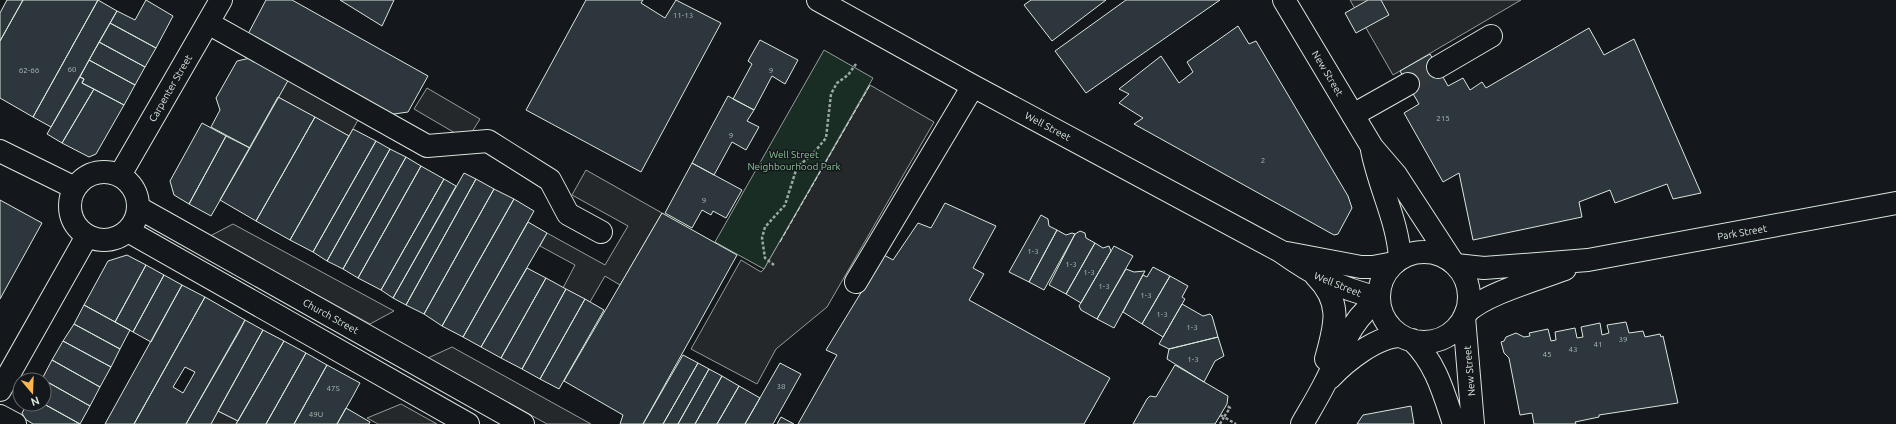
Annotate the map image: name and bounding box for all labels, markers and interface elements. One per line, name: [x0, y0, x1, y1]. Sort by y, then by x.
house number: 11-13: [673, 11, 693, 20]
street label: New Street: [1310, 49, 1345, 98]
street label: Carpenter Street: [147, 53, 194, 124]
house number: 60: [67, 65, 77, 74]
house number: 62-66: [19, 66, 40, 75]
house number: 9: [769, 66, 773, 75]
street label: Well Street: [1023, 110, 1073, 143]
house number: 215: [1436, 114, 1450, 123]
house number: 9: [729, 131, 733, 140]
park label: Well Street Neighbourhood Park: [747, 149, 841, 172]
house number: 2: [1261, 156, 1265, 165]
house number: 9: [702, 196, 706, 205]
street label: Park Street: [1716, 223, 1768, 242]
house number: 1-3: [1027, 247, 1039, 256]
house number: 1-3: [1065, 260, 1077, 269]
house number: 1-3: [1083, 268, 1095, 277]
street label: Well Street: [1313, 270, 1363, 299]
house number: 1-3: [1098, 282, 1110, 291]
house number: 1-3: [1140, 291, 1152, 300]
street label: Church Street: [301, 297, 361, 336]
house number: 1-3: [1156, 310, 1168, 319]
house number: 1-3: [1186, 323, 1198, 332]
house number: 39: [1618, 335, 1628, 344]
house number: 41: [1593, 340, 1603, 349]
street label: New Street: [1462, 345, 1477, 397]
house number: 43: [1568, 345, 1578, 354]
house number: 45: [1542, 350, 1552, 359]
house number: 1-3: [1187, 355, 1199, 364]
north arrow: [12, 372, 52, 412]
house number: 38: [776, 382, 786, 391]
house number: 47S: [326, 384, 340, 393]
text: N: [29, 394, 41, 408]
house number: 49U: [309, 410, 323, 419]

